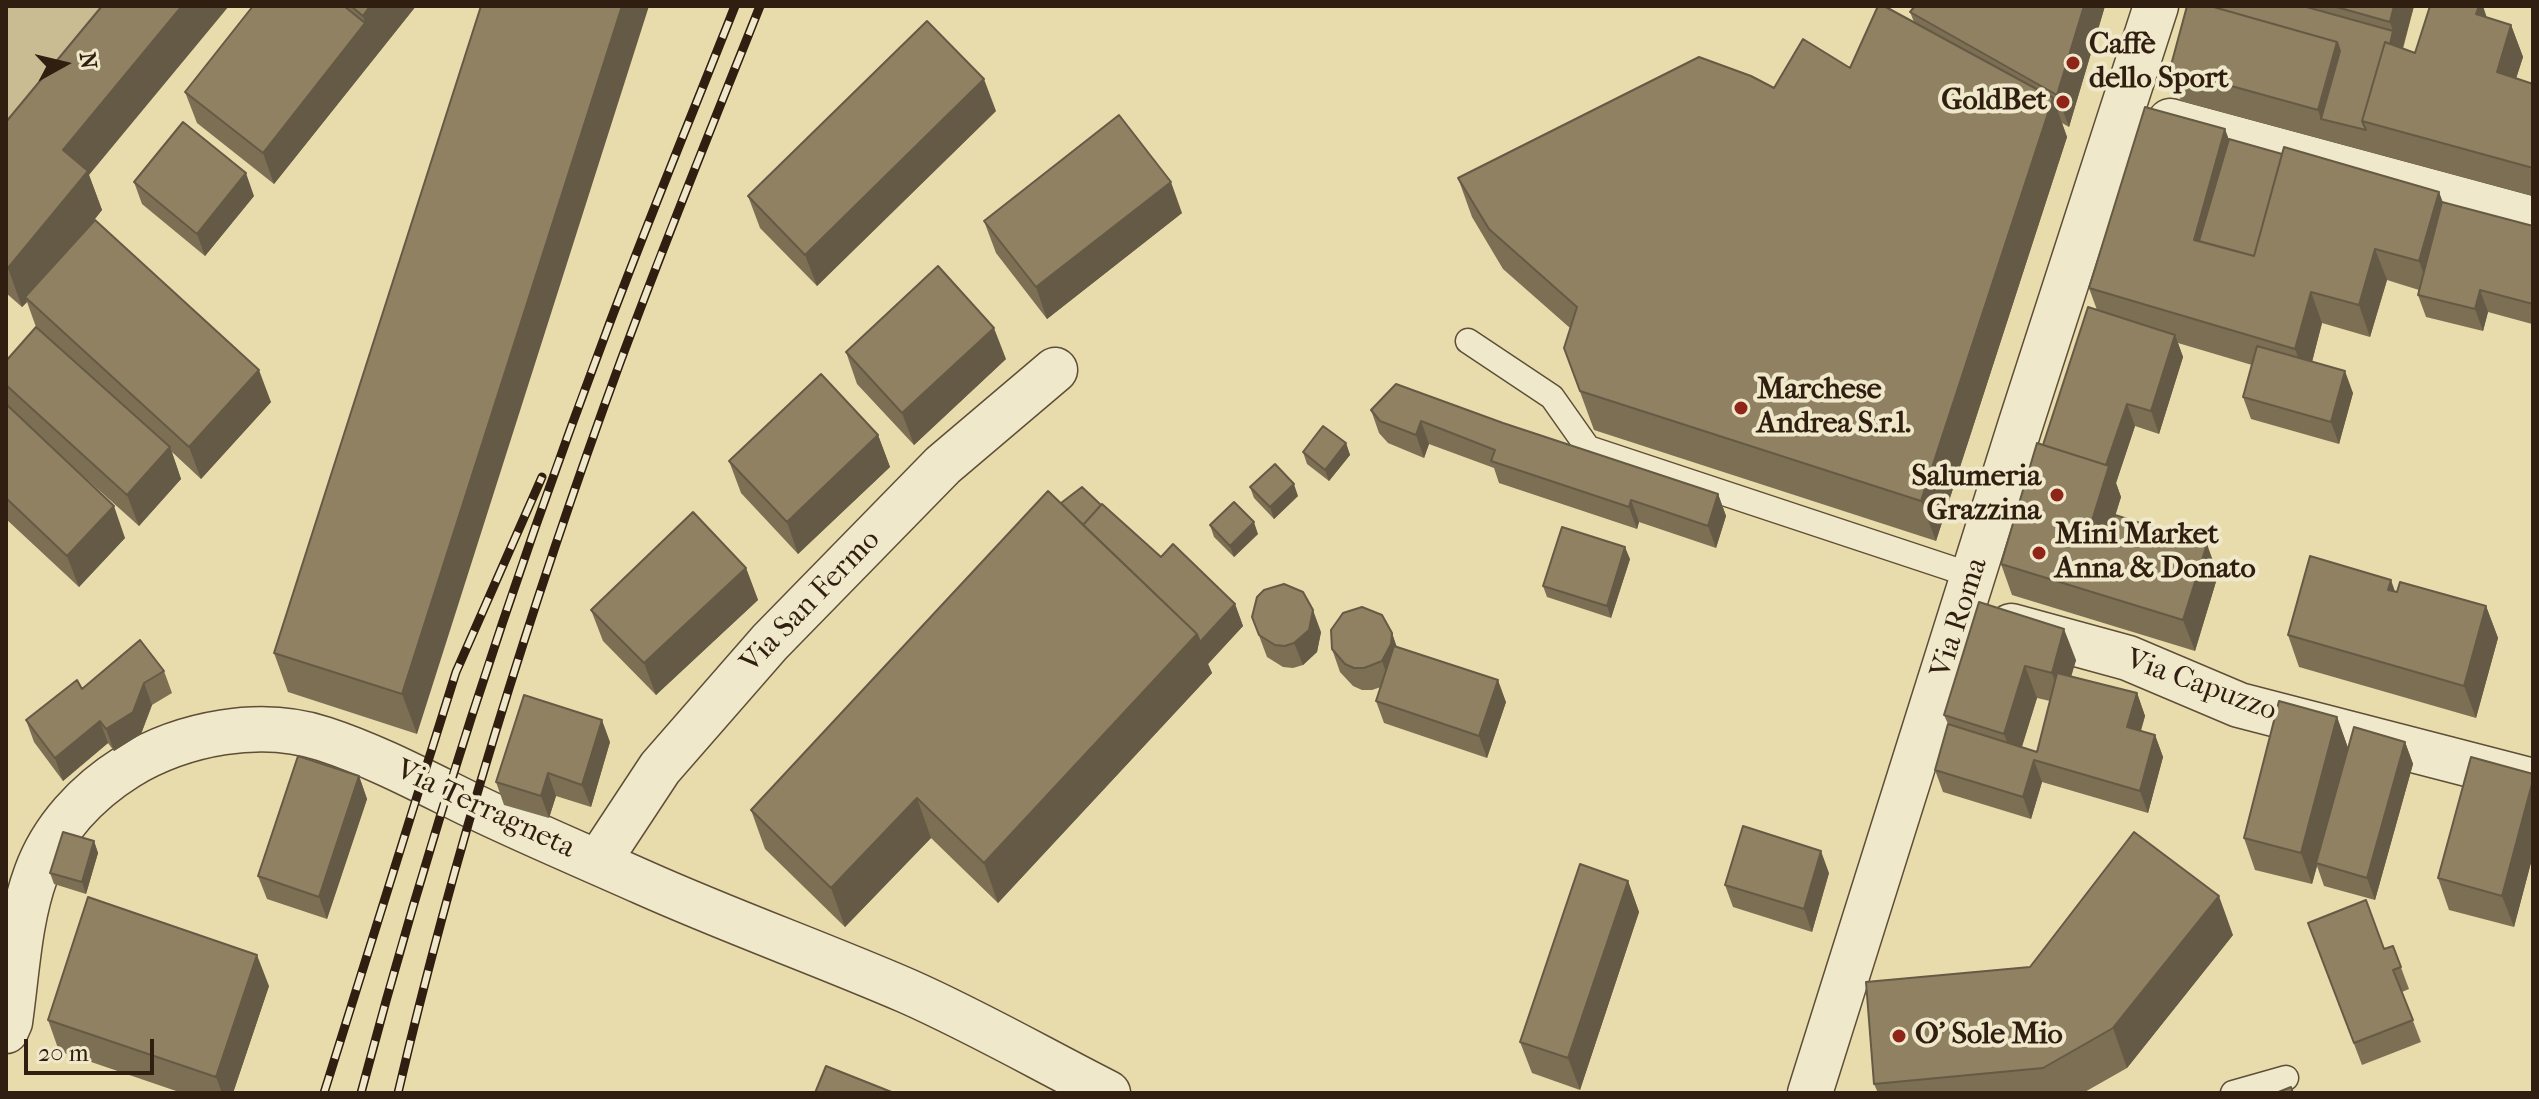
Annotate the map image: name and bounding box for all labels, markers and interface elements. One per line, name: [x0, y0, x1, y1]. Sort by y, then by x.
north arrow: [24, 24, 104, 104]
place label: Caffè dello Sport: [2089, 28, 2228, 98]
text: N: [74, 51, 102, 71]
marker: Caffè dello Sport: [2064, 54, 2082, 72]
place label: GoldBet: [1941, 84, 2047, 120]
marker: GoldBet: [2054, 93, 2072, 111]
place label: Marchese Andrea S.r.l.: [1757, 373, 1911, 444]
marker: Marchese Andrea S.r.l.: [1732, 399, 1750, 417]
place label: Salumeria Grazzina: [1911, 460, 2041, 530]
marker: Salumeria Grazzina: [2048, 486, 2066, 504]
place label: Mini Market Anna & Donato: [2055, 518, 2256, 588]
street label: Via San Fermo: [734, 523, 888, 681]
marker: Mini Market Anna & Donato: [2030, 544, 2048, 562]
street label: Via Roma: [1924, 554, 1996, 682]
street label: Via Capuzzo: [2121, 642, 2281, 730]
street label: Via Terragneta: [390, 753, 580, 867]
place label: O' Sole Mio: [1915, 1018, 2063, 1054]
scale bar: [28, 1023, 158, 1073]
marker: O' Sole Mio: [1890, 1027, 1908, 1045]
text: 20 m: [38, 1039, 89, 1067]

